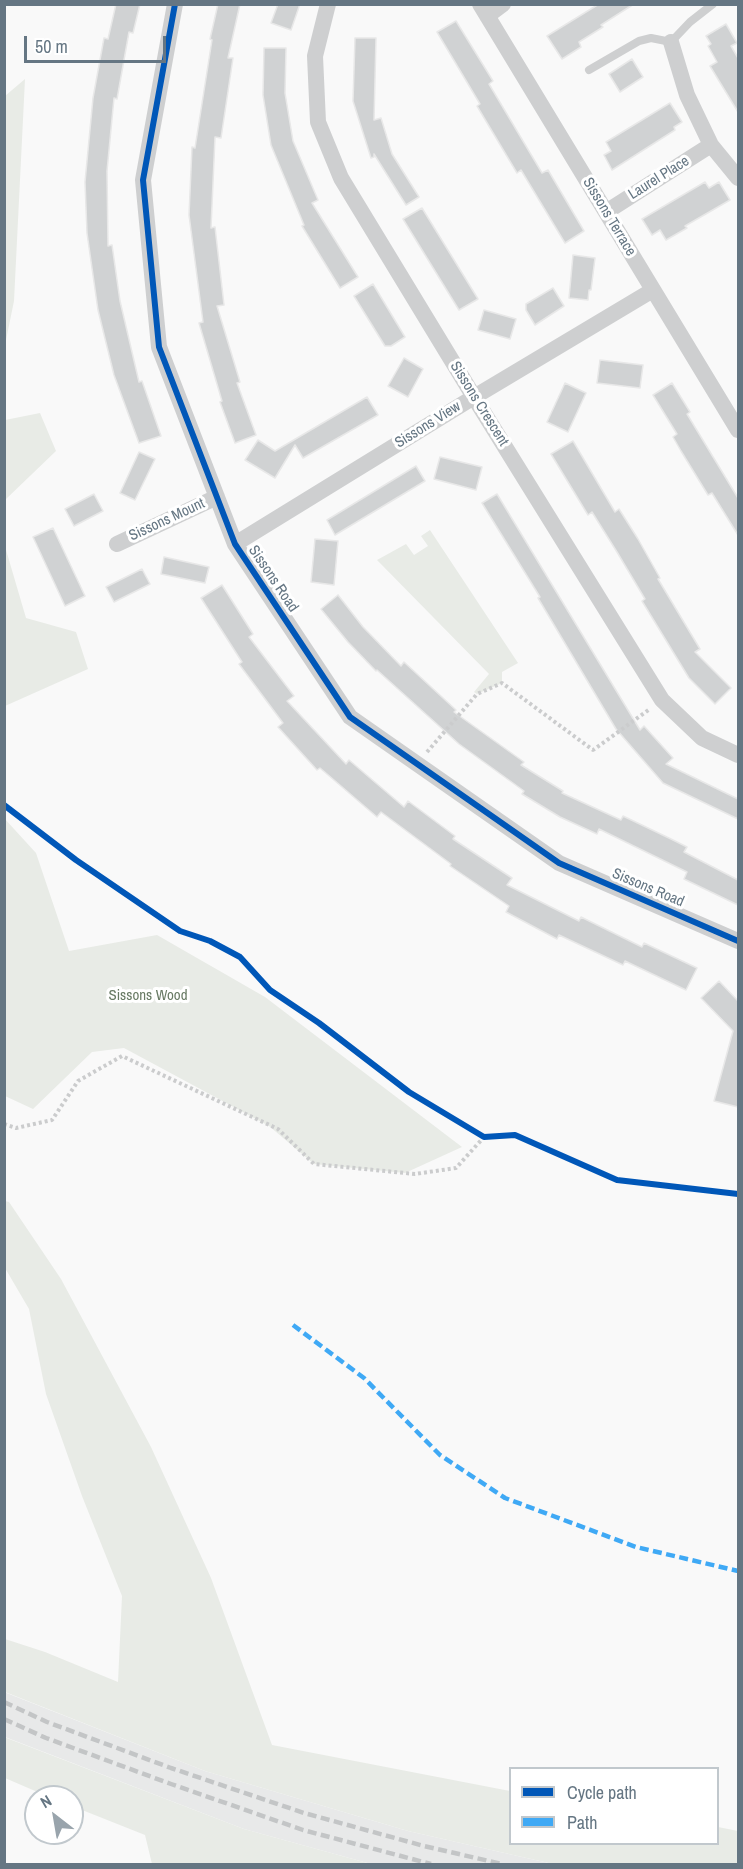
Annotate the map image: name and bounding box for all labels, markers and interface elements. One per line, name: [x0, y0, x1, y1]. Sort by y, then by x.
scale bar: [27, 24, 170, 62]
text: 50 m: [35, 34, 68, 59]
street label: Laurel Place: [625, 152, 693, 204]
street label: Sissons Terrace: [579, 175, 639, 259]
street label: Sissons Crescent: [446, 358, 512, 450]
street label: Sissons View: [392, 398, 464, 452]
street label: Sissons Mount: [126, 495, 208, 545]
street label: Sissons Road: [244, 542, 302, 616]
street label: Sissons Road: [609, 865, 687, 911]
park label: Sissons Wood: [108, 987, 188, 1005]
legend: [509, 1767, 719, 1845]
text: Cycle path: [567, 1780, 637, 1805]
north arrow: [24, 1785, 84, 1845]
text: N: [36, 1789, 55, 1813]
text: Path: [567, 1810, 597, 1835]

